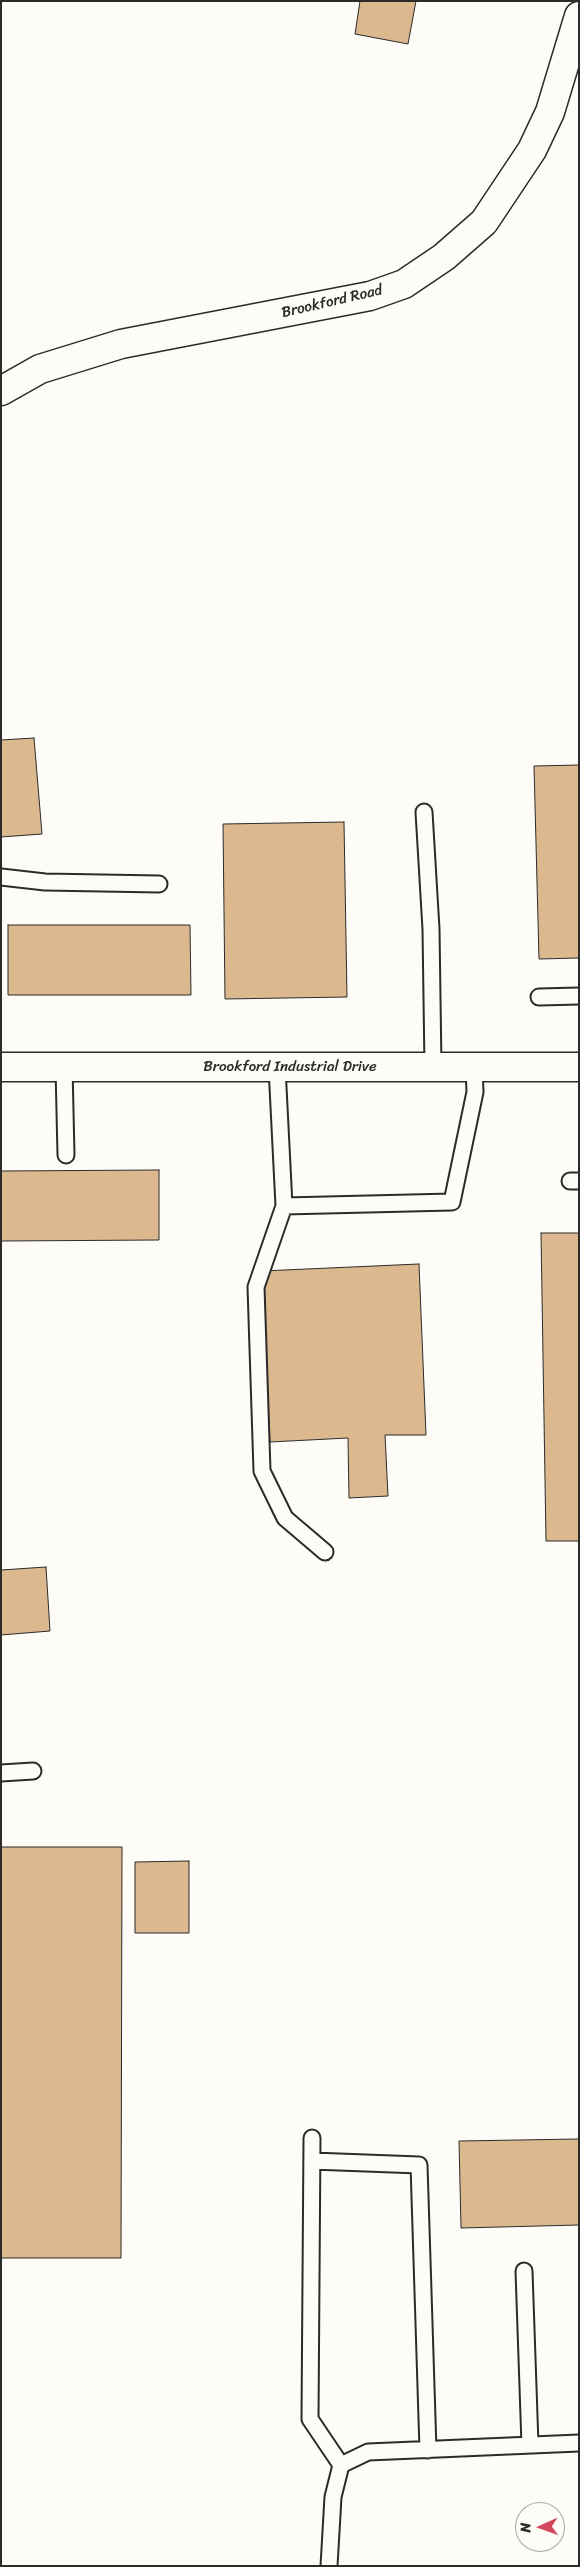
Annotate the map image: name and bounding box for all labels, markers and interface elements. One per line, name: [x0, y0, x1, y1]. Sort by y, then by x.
street label: Brookford Road: [280, 282, 384, 322]
street label: Brookford Industrial Drive: [203, 1058, 377, 1076]
north arrow: [515, 2502, 565, 2552]
text: N: [513, 2522, 538, 2533]

